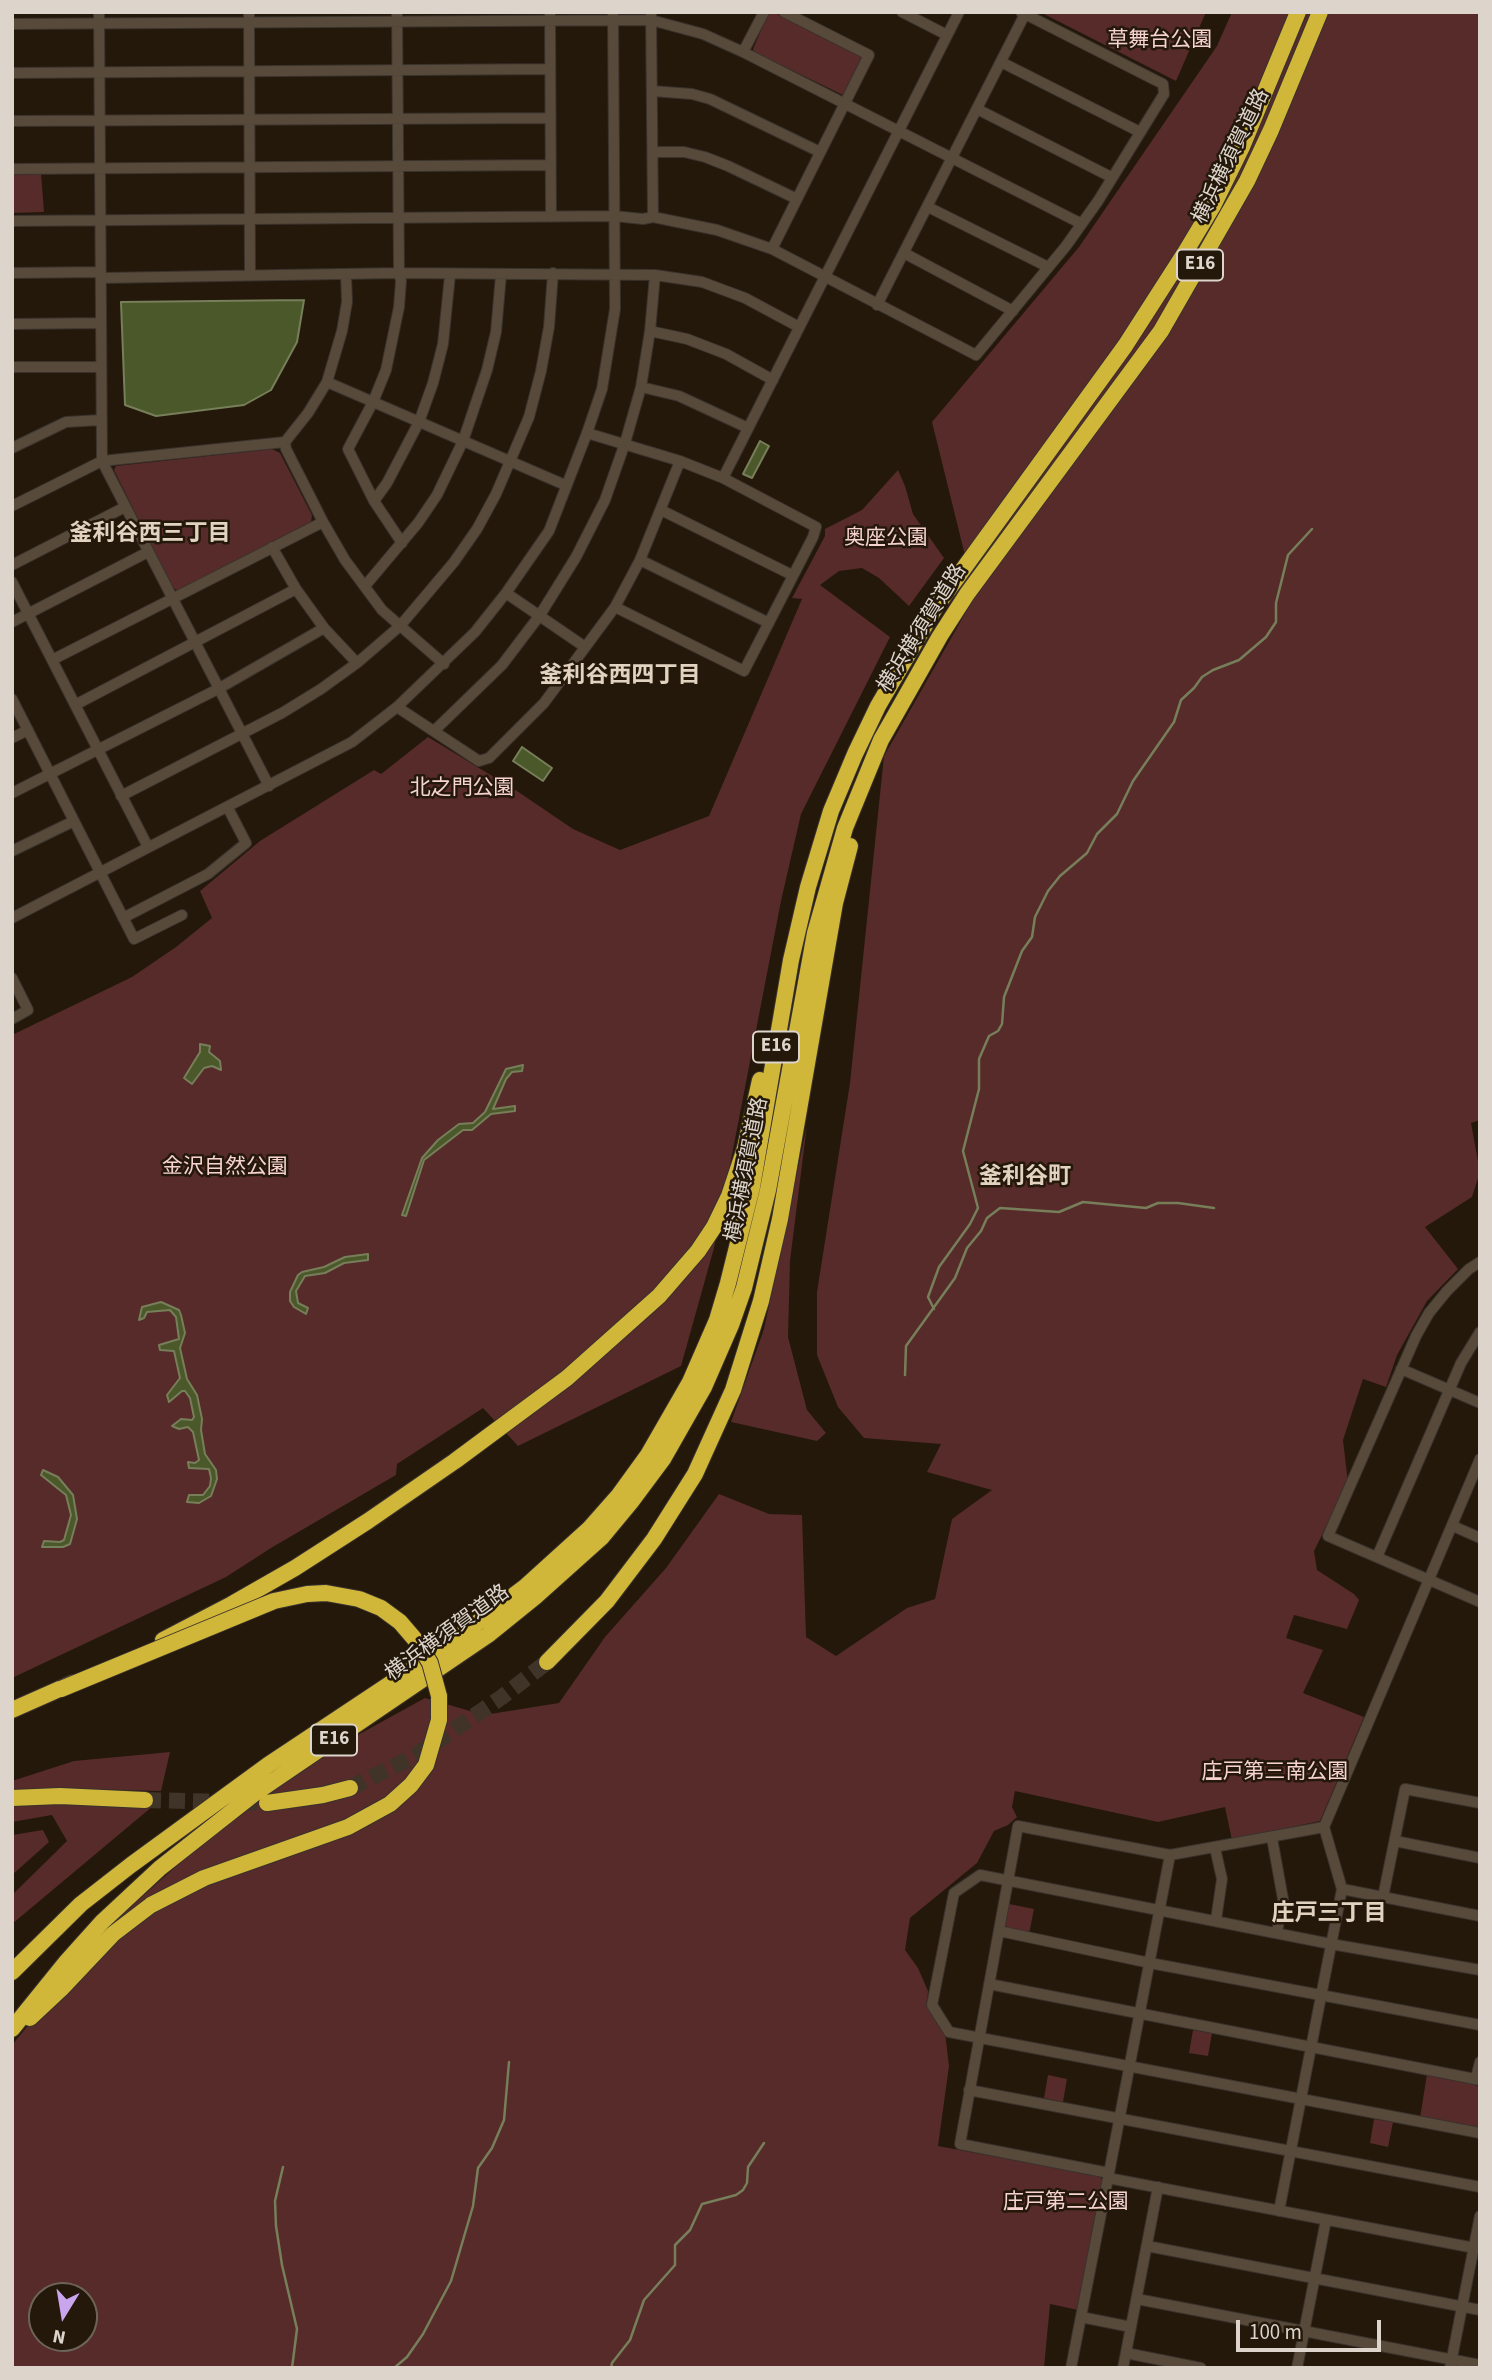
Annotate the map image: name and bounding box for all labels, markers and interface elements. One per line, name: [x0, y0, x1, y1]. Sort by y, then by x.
park label: 草舞台公園: [1108, 28, 1212, 54]
street label: 横浜横須賀道路: [1188, 85, 1276, 229]
road number: E16: [1177, 249, 1223, 280]
district label: 釜利谷西三丁目: [70, 521, 230, 549]
park label: 奥座公園: [844, 526, 928, 552]
street label: 横浜横須賀道路: [873, 560, 973, 698]
district label: 釜利谷西四丁目: [540, 663, 700, 691]
park label: 北之門公園: [410, 776, 514, 802]
road number: E16: [753, 1032, 799, 1063]
street label: 横浜横須賀道路: [722, 1095, 774, 1245]
park label: 金沢自然公園: [162, 1155, 288, 1181]
district label: 釜利谷町: [979, 1164, 1071, 1192]
street label: 横浜横須賀道路: [381, 1581, 515, 1687]
road number: E16: [311, 1724, 357, 1756]
park label: 庄戸第三南公園: [1202, 1760, 1348, 1786]
district label: 庄戸三丁目: [1272, 1901, 1386, 1929]
park label: 庄戸第二公園: [1003, 2190, 1129, 2216]
north arrow: [28, 2282, 98, 2352]
scale bar: [1240, 2306, 1385, 2350]
text: 100 m: [1249, 2317, 1302, 2347]
text: N: [51, 2322, 68, 2351]

